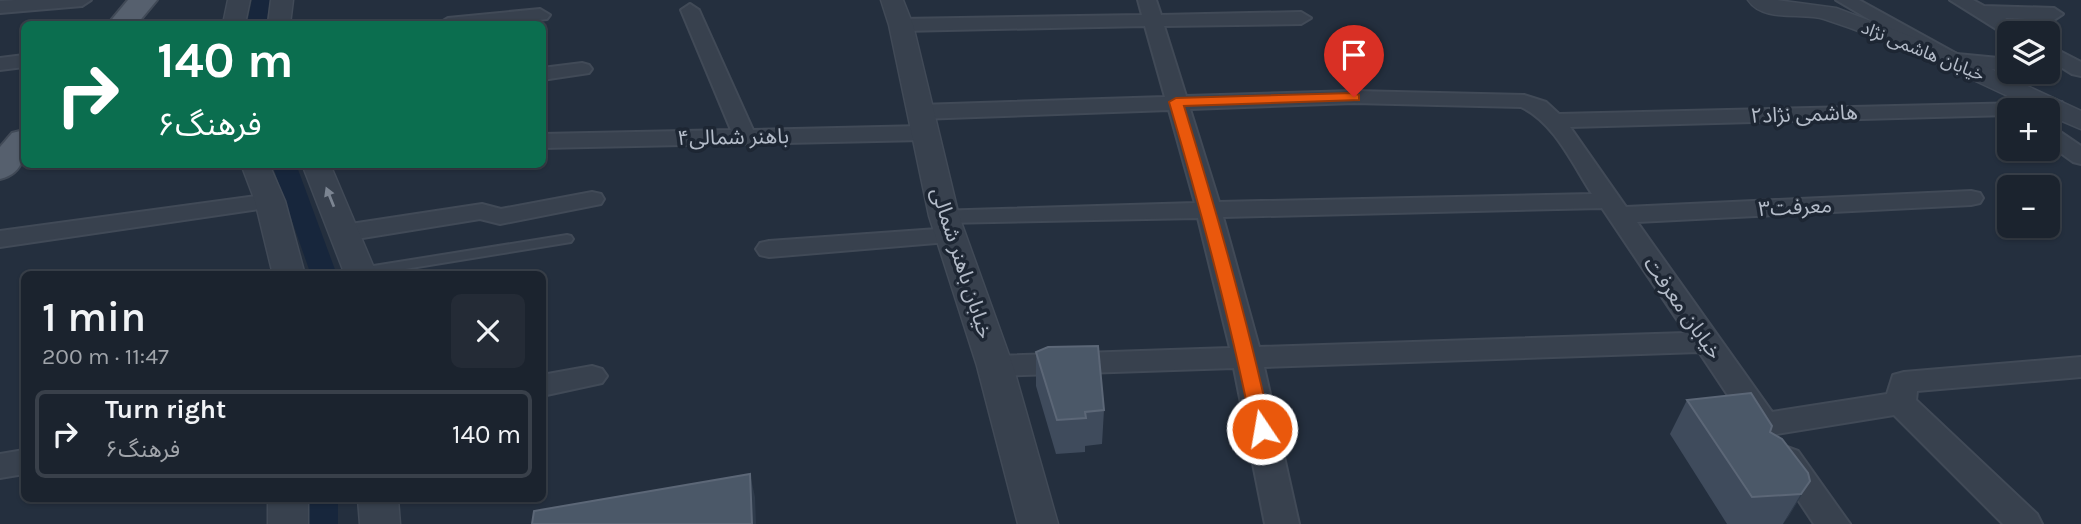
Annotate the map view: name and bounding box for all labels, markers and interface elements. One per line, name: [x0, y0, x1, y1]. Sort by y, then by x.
street label: خیابان هاشمی نژاد: [1858, 16, 1988, 86]
map controls: [1997, 21, 2060, 238]
button: layers: [1997, 21, 2060, 84]
pin: [1324, 25, 1384, 97]
text: 140 m: [157, 32, 294, 89]
icon: arrive: [1335, 36, 1373, 74]
icon: right: [42, 49, 133, 140]
button: +: [1997, 98, 2060, 161]
street label: هاشمی نژاد۲: [1750, 100, 1858, 128]
text: فرهنگ۶: [157, 106, 262, 143]
street label: باهنر شمالی۴: [677, 124, 789, 150]
button: −: [1997, 175, 2060, 238]
street label: خیابان باهنر شمالی: [926, 184, 998, 342]
one-way arrow: [324, 186, 335, 207]
street label: معرفت۳: [1757, 193, 1833, 221]
street label: خیابان معرفت: [1639, 252, 1727, 364]
text: 1 min: [42, 292, 146, 342]
button: close: [451, 294, 525, 368]
text: 200 m · 11:47: [42, 343, 169, 370]
position arrow: [1225, 392, 1299, 466]
text: Turn right: [105, 394, 226, 425]
icon: right: [46, 415, 84, 453]
text: 140 m: [452, 419, 521, 450]
text: فرهنگ۶: [105, 436, 180, 463]

